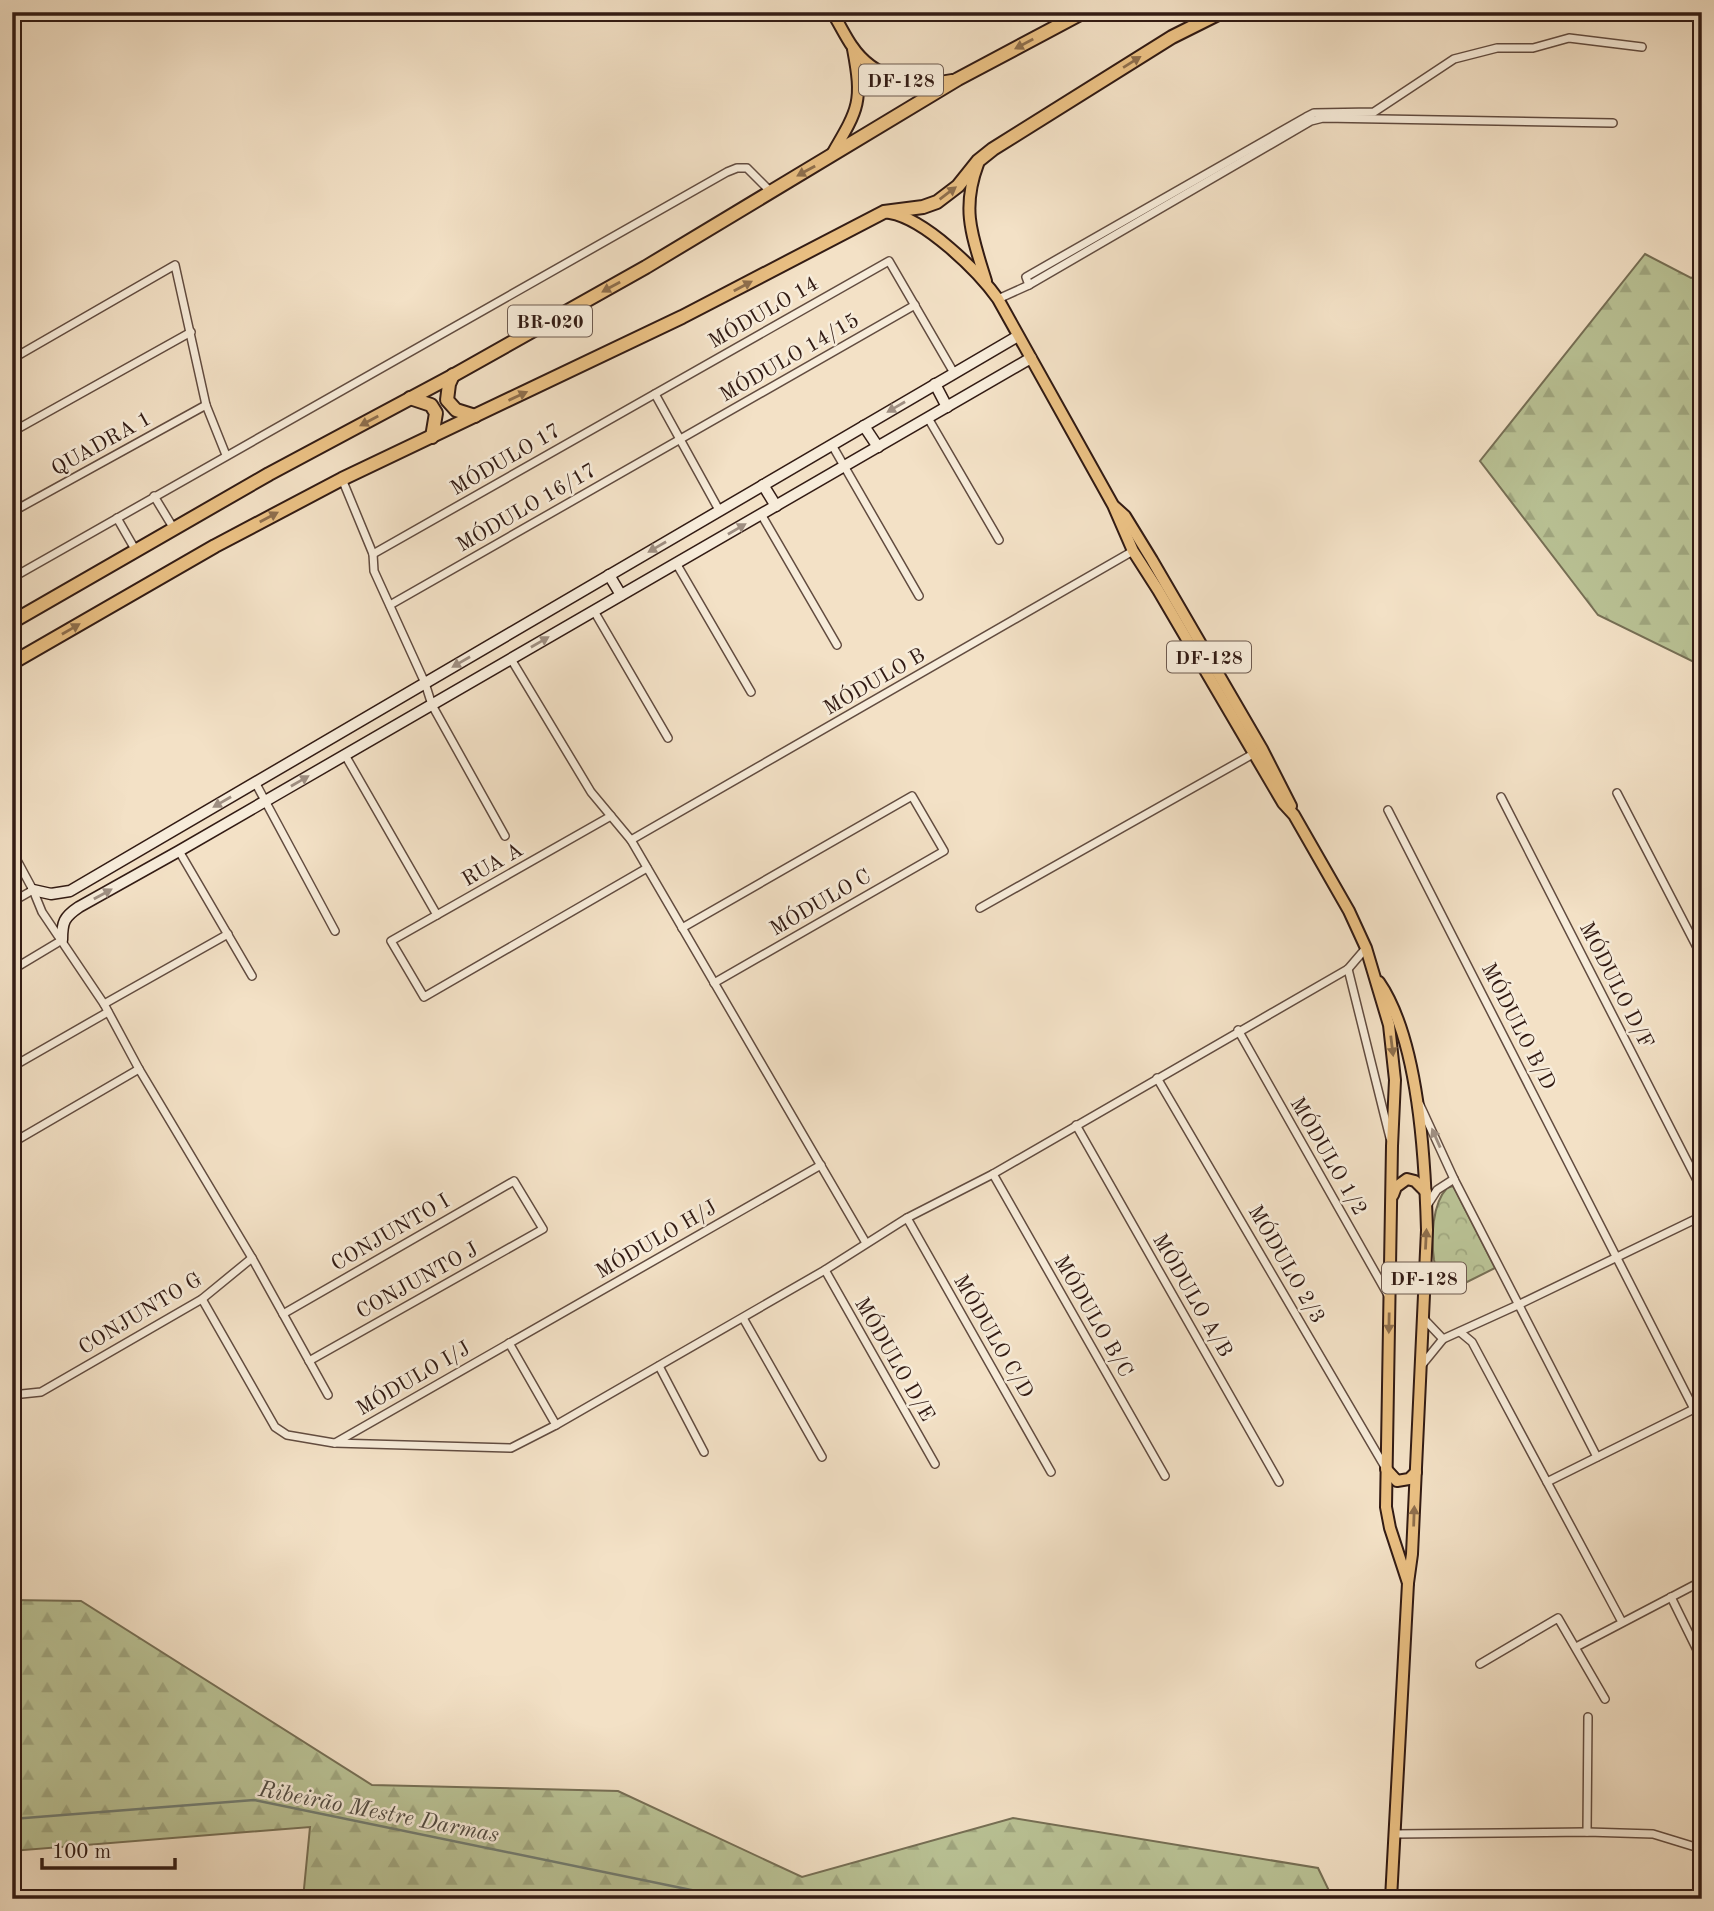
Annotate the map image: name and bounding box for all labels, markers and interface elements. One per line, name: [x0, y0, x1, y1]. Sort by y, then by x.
one-way arrow: [1014, 38, 1034, 50]
one-way arrow: [1122, 55, 1142, 68]
road number: DF-128: [859, 64, 943, 96]
one-way arrow: [796, 165, 816, 177]
one-way arrow: [939, 187, 957, 201]
street label: MÓDULO 14: [703, 269, 822, 353]
one-way arrow: [733, 280, 753, 291]
one-way arrow: [601, 281, 620, 293]
road number: BR-020: [508, 306, 592, 336]
street label: MÓDULO 14/15: [714, 306, 863, 407]
one-way arrow: [508, 390, 528, 401]
one-way arrow: [886, 401, 905, 413]
street label: QUADRA 1: [48, 408, 155, 480]
one-way arrow: [358, 414, 378, 426]
street label: MÓDULO 17: [445, 416, 564, 500]
street label: MÓDULO 16/17: [451, 456, 600, 557]
one-way arrow: [260, 511, 279, 523]
one-way arrow: [727, 522, 746, 535]
one-way arrow: [647, 540, 667, 552]
one-way arrow: [62, 623, 81, 635]
one-way arrow: [530, 636, 549, 648]
street label: MÓDULO B: [818, 641, 929, 720]
road number: DF-128: [1167, 642, 1251, 672]
one-way arrow: [451, 656, 470, 668]
one-way arrow: [291, 775, 310, 787]
one-way arrow: [213, 795, 232, 808]
street label: RUA A: [459, 840, 527, 891]
street label: MÓDULO C: [764, 862, 875, 941]
one-way arrow: [93, 888, 113, 900]
street label: MÓDULO D/F: [1575, 917, 1661, 1052]
street label: MÓDULO B/D: [1477, 958, 1563, 1093]
one-way arrow: [1387, 1036, 1398, 1058]
street label: MÓDULO 1/2: [1285, 1092, 1374, 1219]
one-way arrow: [1430, 1128, 1442, 1148]
street label: CONJUNTO I: [328, 1191, 453, 1276]
street label: MÓDULO H/J: [590, 1193, 721, 1283]
street label: MÓDULO 2/3: [1243, 1200, 1332, 1327]
street label: MÓDULO A/B: [1148, 1228, 1240, 1361]
one-way arrow: [1421, 1228, 1432, 1250]
street label: CONJUNTO J: [353, 1239, 482, 1323]
street label: MÓDULO B/C: [1049, 1250, 1140, 1381]
road number: DF-128: [1382, 1262, 1466, 1294]
street label: CONJUNTO G: [76, 1269, 206, 1359]
street label: MÓDULO C/D: [949, 1269, 1041, 1402]
street label: MÓDULO D/E: [850, 1292, 942, 1425]
one-way arrow: [1383, 1312, 1395, 1334]
street label: MÓDULO I/J: [351, 1334, 474, 1420]
one-way arrow: [1408, 1504, 1419, 1526]
water label: Ribeirão Mestre Darmas: [256, 1778, 501, 1847]
scale bar: [42, 1827, 175, 1871]
text: 100 m: [52, 1842, 111, 1863]

